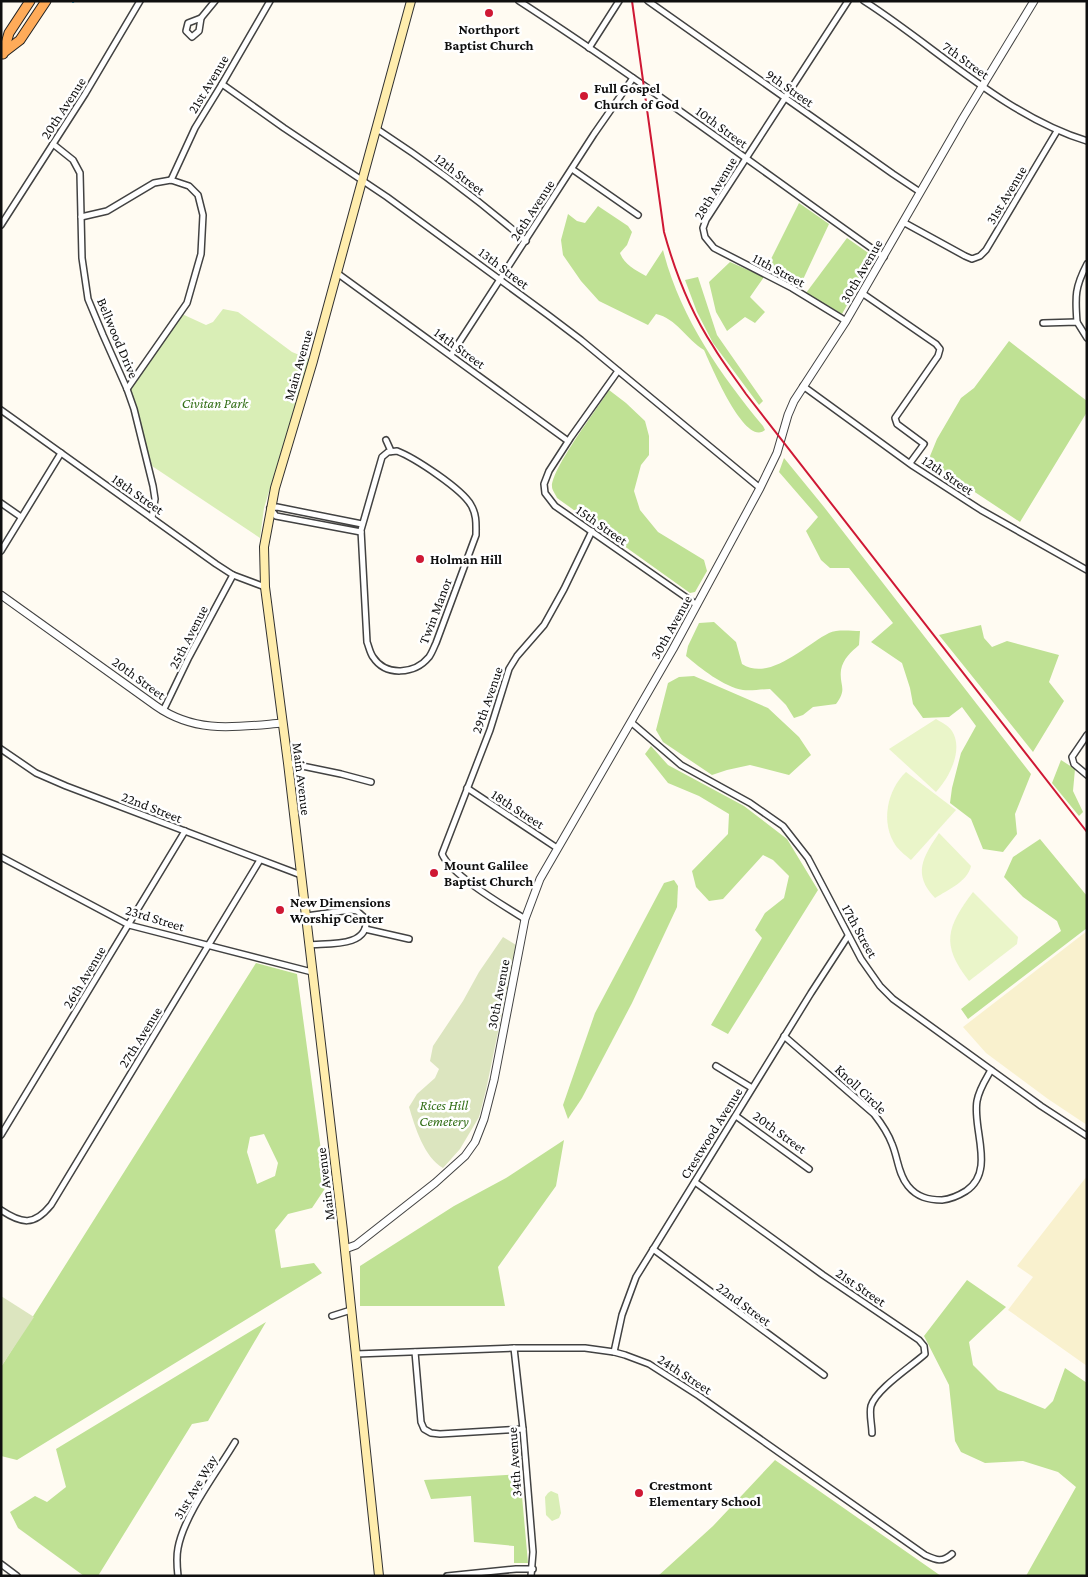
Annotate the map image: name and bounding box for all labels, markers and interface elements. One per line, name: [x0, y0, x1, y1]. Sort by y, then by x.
marker: Northport Baptist Church: [483, 7, 495, 19]
place label: Northport Baptist Church: [444, 21, 534, 53]
street label: 7th Street: [939, 38, 993, 83]
street label: 21st Avenue: [184, 52, 232, 116]
street label: 9th Street: [763, 66, 817, 110]
street label: 20th Avenue: [37, 74, 89, 142]
place label: Full Gospel Church of God: [594, 80, 679, 112]
marker: Full Gospel Church of God: [578, 90, 590, 102]
street label: 10th Street: [693, 103, 751, 151]
street label: 12th Street: [432, 150, 489, 198]
street label: 28th Avenue: [690, 154, 740, 222]
street label: 31st Avenue: [982, 163, 1030, 227]
street label: 26th Avenue: [506, 176, 558, 244]
street label: 30th Avenue: [836, 236, 886, 306]
street label: 13th Street: [476, 244, 533, 292]
street label: 11th Street: [750, 250, 808, 291]
street label: Bellwood Drive: [94, 295, 142, 381]
street label: 14th Street: [431, 324, 489, 372]
street label: Main Avenue: [280, 328, 316, 402]
park label: Civitan Park: [182, 395, 249, 411]
street label: 12th Street: [919, 452, 977, 498]
street label: 18th Street: [109, 470, 167, 518]
street label: 15th Street: [573, 502, 631, 549]
place label: Holman Hill: [430, 551, 502, 567]
marker: Holman Hill: [414, 553, 426, 565]
street label: Twin Manor: [415, 576, 455, 646]
street label: 30th Avenue: [647, 592, 695, 662]
street label: 25th Avenue: [165, 603, 211, 671]
street label: 20th Street: [109, 653, 169, 703]
street label: 29th Avenue: [468, 664, 506, 736]
street label: Main Avenue: [290, 742, 314, 816]
street label: 18th Street: [489, 786, 548, 832]
street label: 22nd Street: [119, 788, 185, 826]
place label: Mount Galilee Baptist Church: [444, 857, 533, 889]
marker: Mount Galilee Baptist Church: [428, 867, 440, 879]
place label: New Dimensions Worship Center: [289, 894, 391, 926]
street label: 23rd Street: [124, 901, 187, 935]
street label: 17th Street: [839, 901, 881, 961]
marker: New Dimensions Worship Center: [274, 904, 286, 916]
street label: 26th Avenue: [59, 943, 109, 1011]
street label: 30th Avenue: [483, 958, 513, 1030]
street label: 27th Avenue: [115, 1004, 165, 1070]
street label: Knoll Circle: [832, 1061, 890, 1117]
street label: Crestwood Avenue: [677, 1084, 745, 1182]
park label: Rices Hill Cemetery: [419, 1097, 469, 1129]
street label: 20th Street: [750, 1107, 810, 1157]
street label: Main Avenue: [313, 1147, 337, 1221]
street label: 21st Street: [833, 1264, 889, 1310]
street label: 22nd Street: [714, 1279, 775, 1329]
street label: 24th Street: [655, 1351, 715, 1398]
street label: 34th Avenue: [504, 1427, 524, 1497]
street label: 31st Ave Way: [170, 1452, 221, 1522]
place label: Crestmont Elementary School: [649, 1477, 761, 1509]
marker: Crestmont Elementary School: [633, 1487, 645, 1499]

